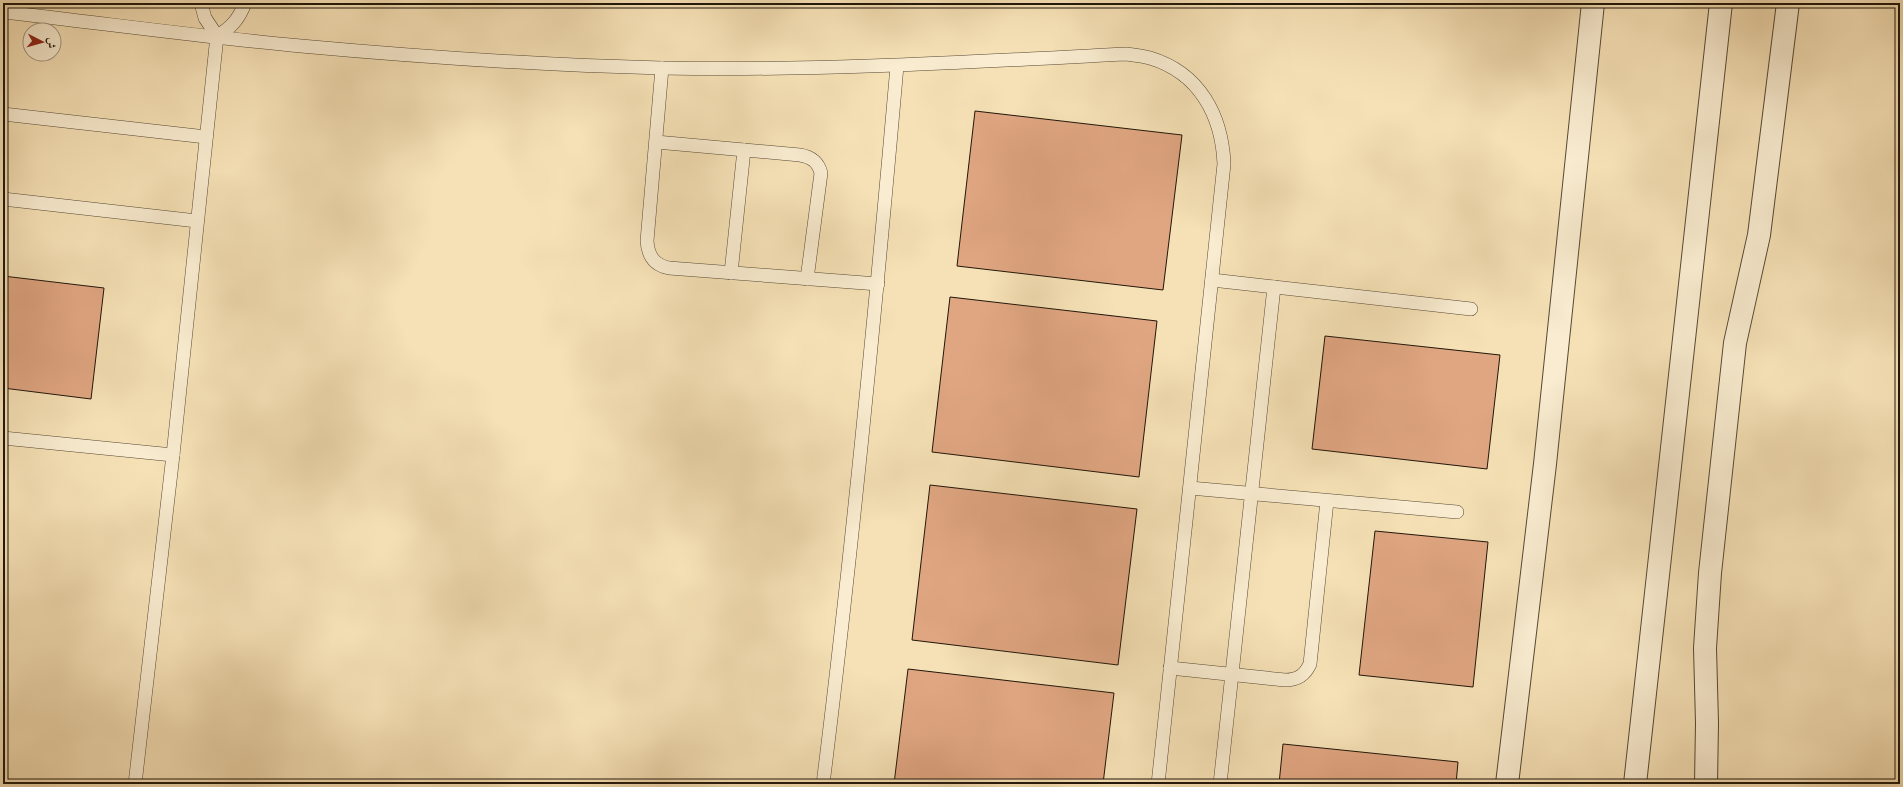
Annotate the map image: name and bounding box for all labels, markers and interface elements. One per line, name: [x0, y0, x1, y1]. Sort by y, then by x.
north arrow: [22, 22, 62, 62]
text: ش: [43, 37, 59, 49]

